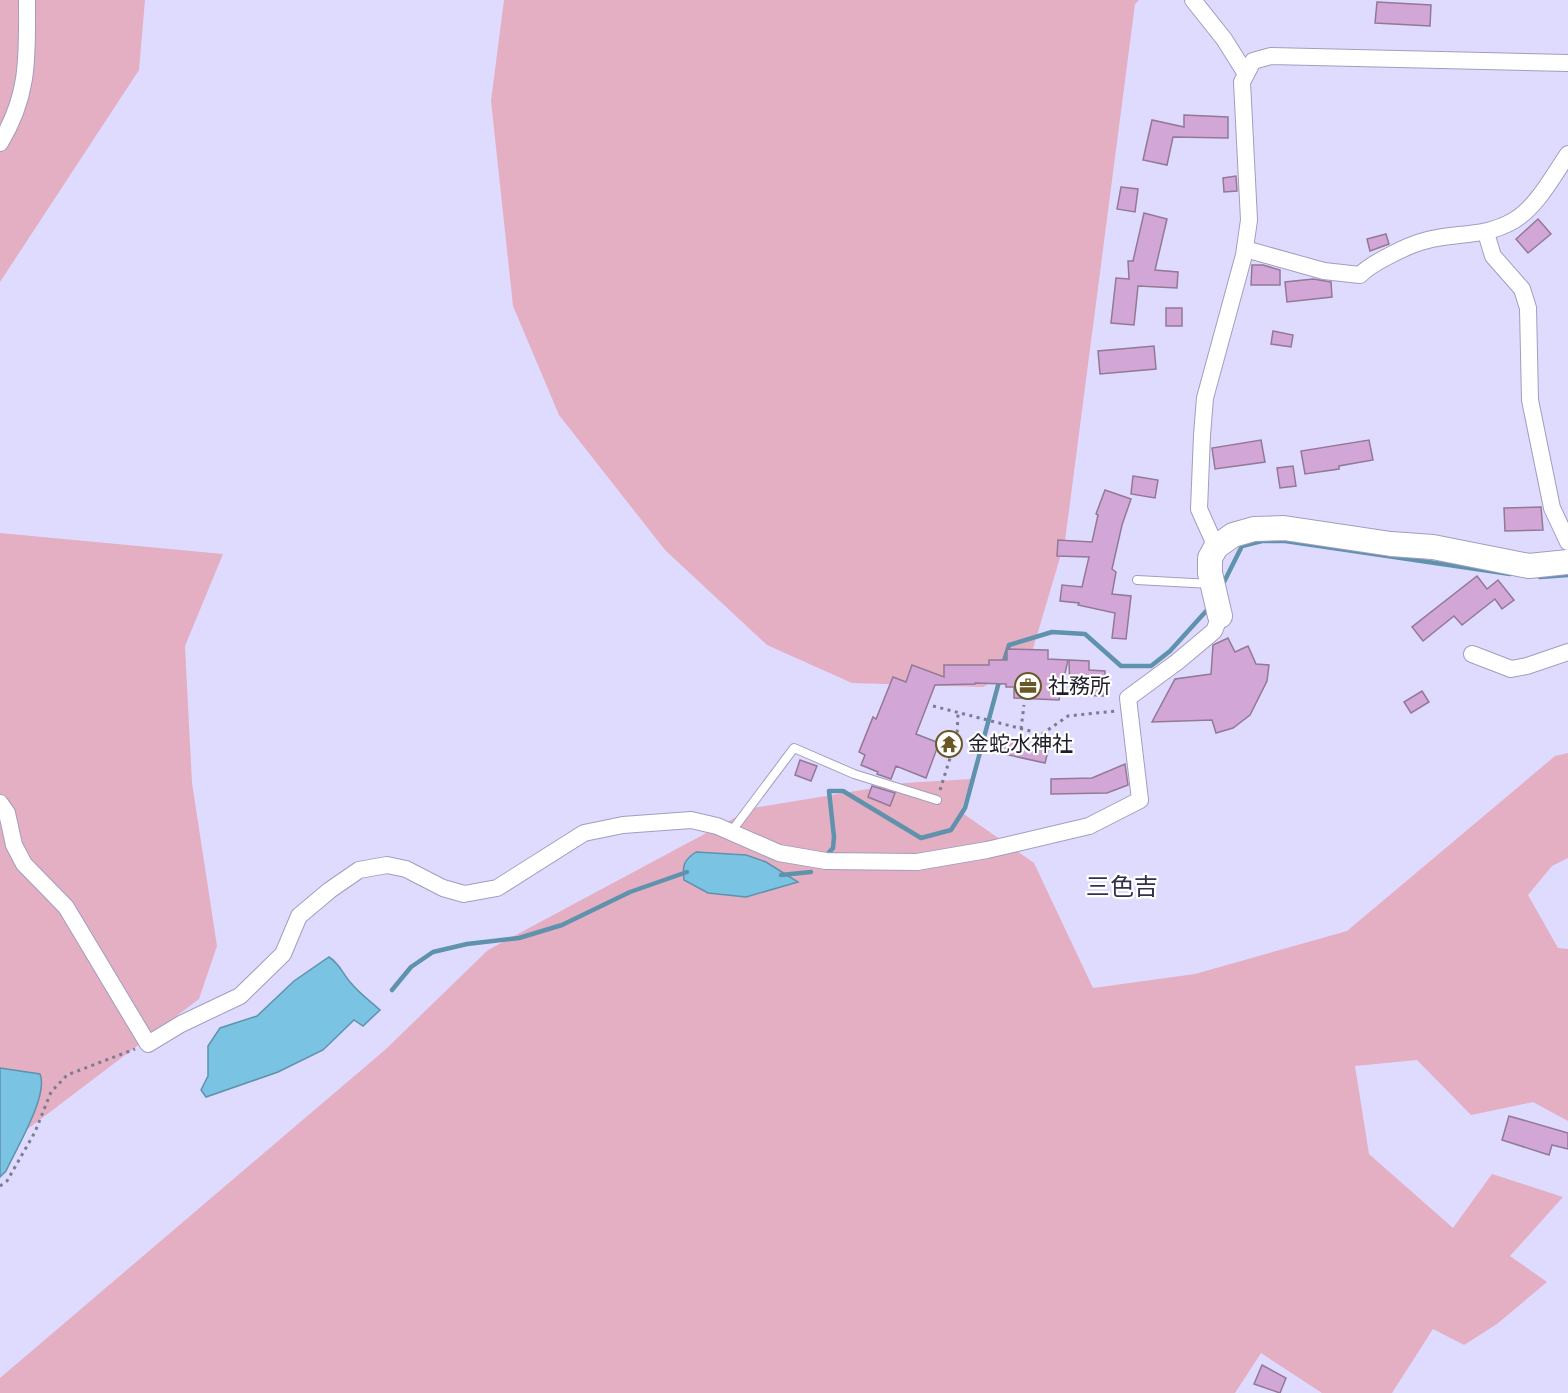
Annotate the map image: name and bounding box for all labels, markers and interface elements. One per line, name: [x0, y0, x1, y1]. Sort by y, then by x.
office icon: 社務所: [1013, 671, 1043, 701]
place label: 社務所: [1048, 674, 1111, 698]
temple icon: 金蛇水神社: [934, 729, 964, 759]
place label: 金蛇水神社: [968, 732, 1073, 756]
district label: 三色吉: [1086, 873, 1158, 901]

